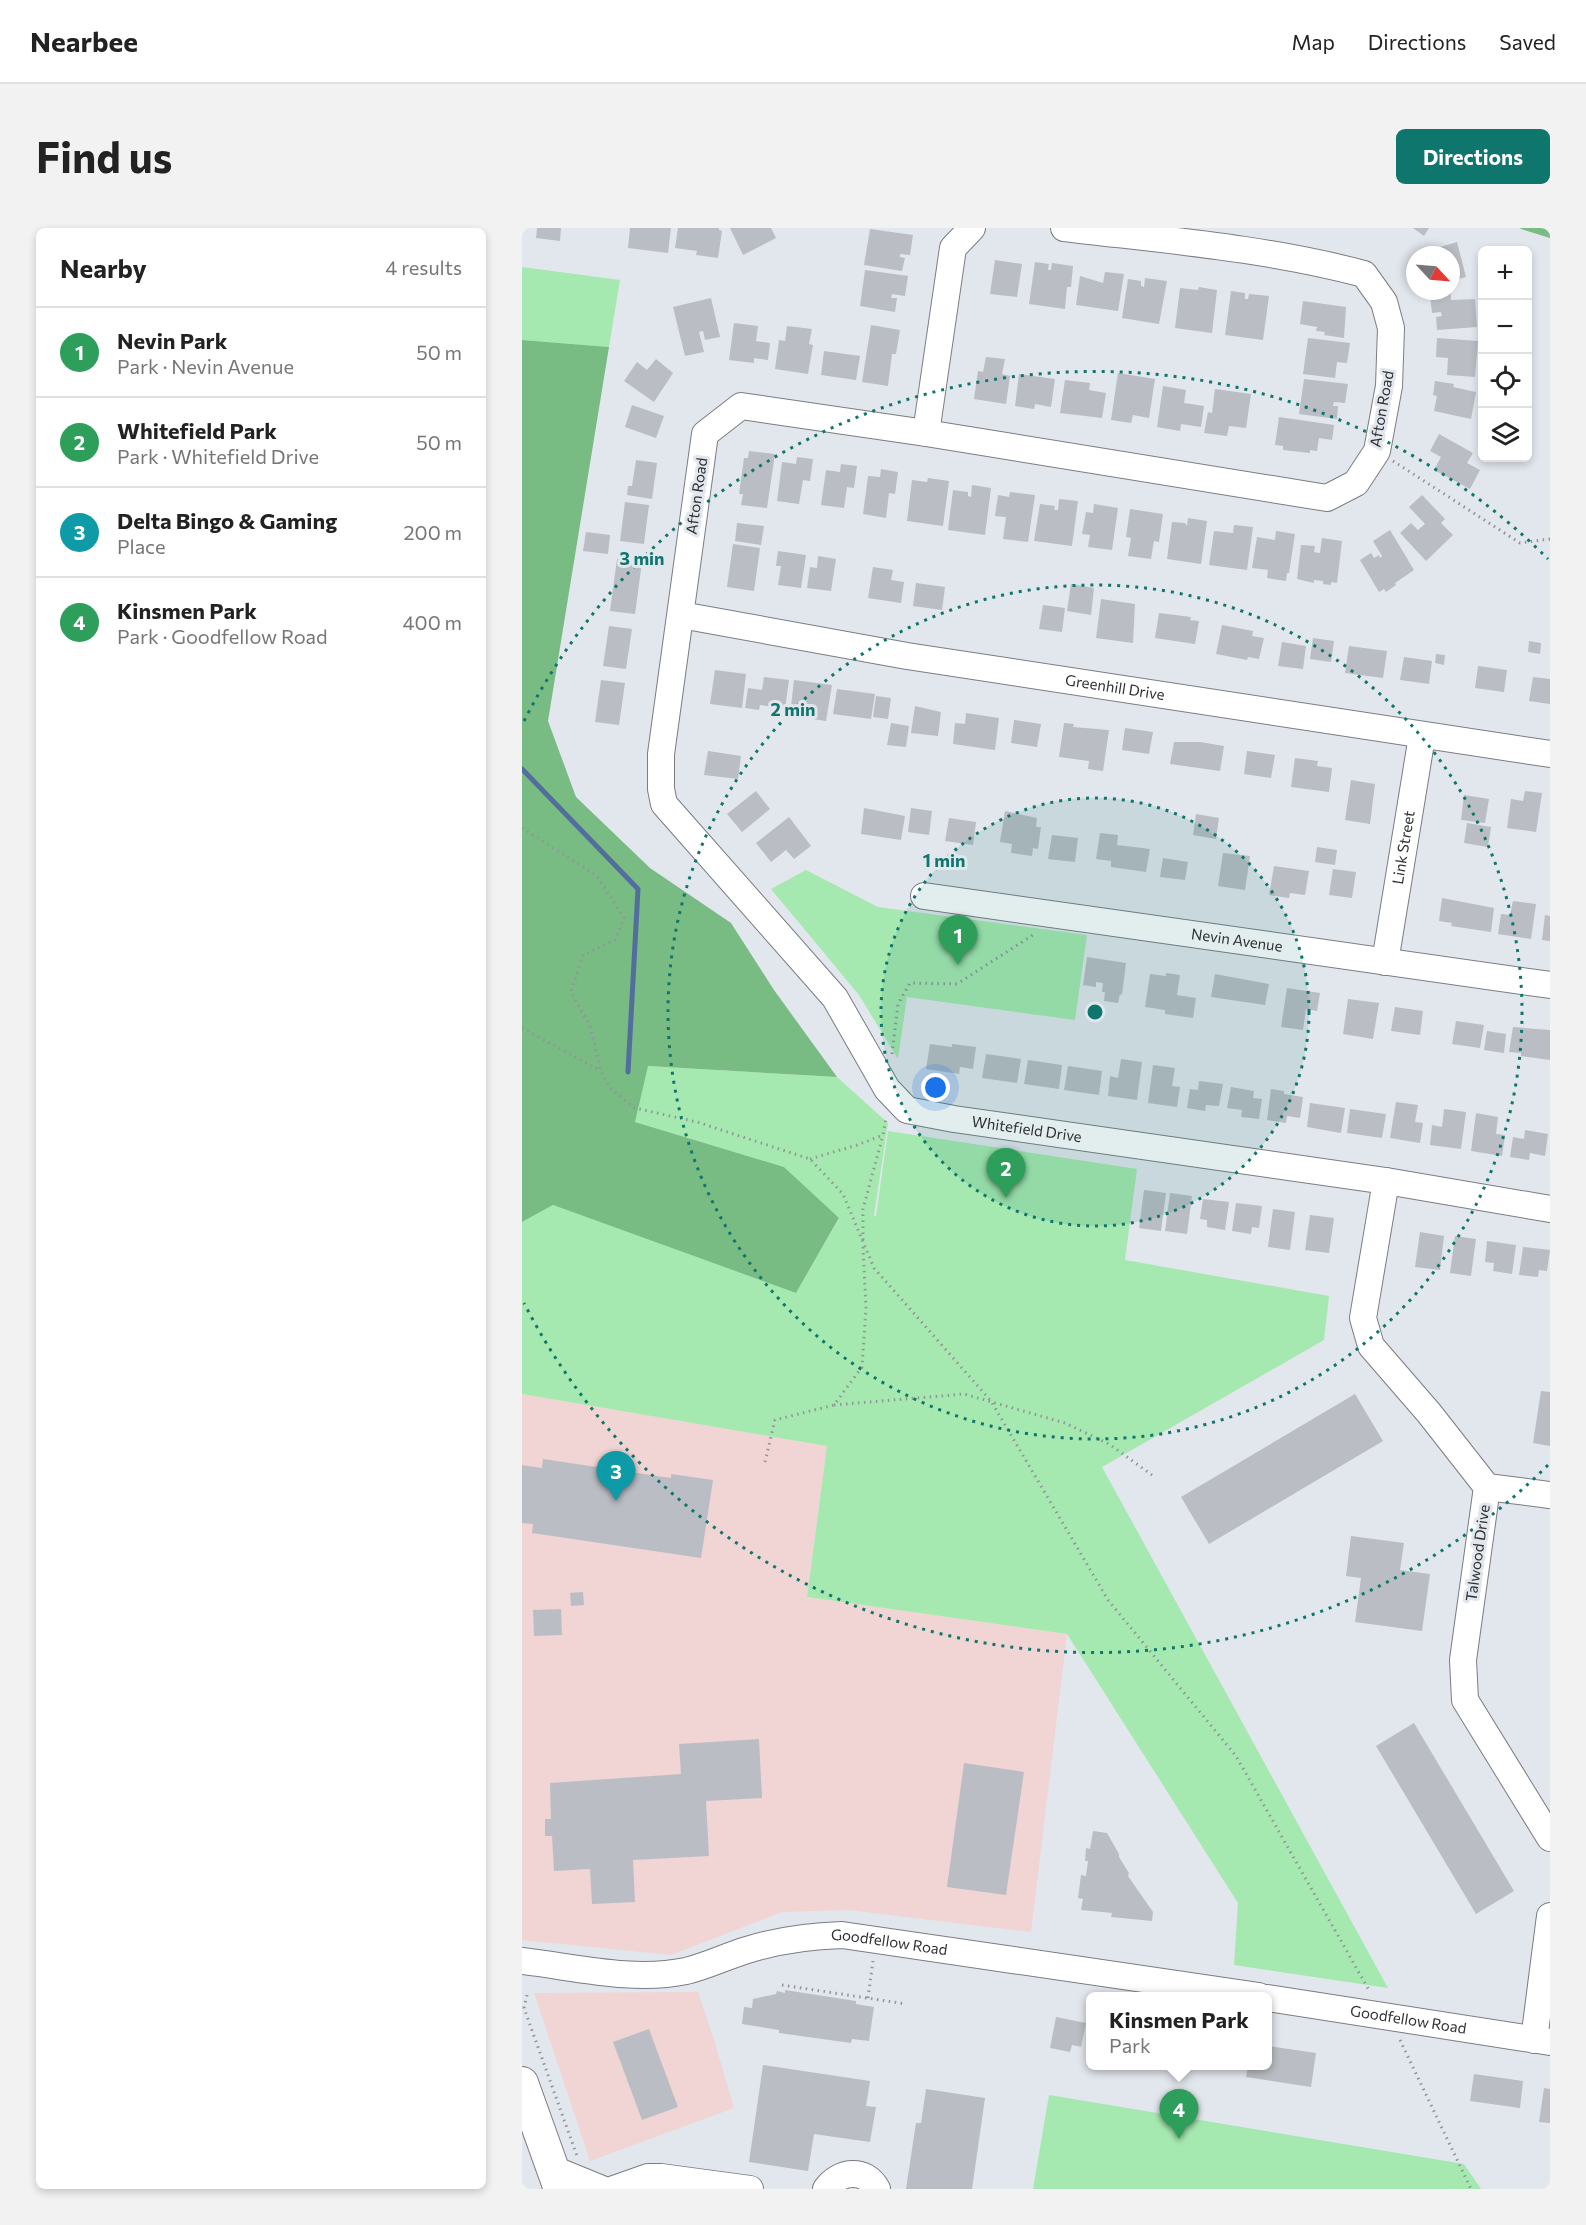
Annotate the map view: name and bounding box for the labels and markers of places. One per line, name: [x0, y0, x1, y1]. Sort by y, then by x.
pin: 1: [938, 916, 978, 965]
centre of rings: [1085, 1002, 1105, 1022]
pin: 2: [986, 1148, 1026, 1198]
pin: 3: [596, 1452, 635, 1501]
pin: 4: [1160, 2090, 1198, 2139]

